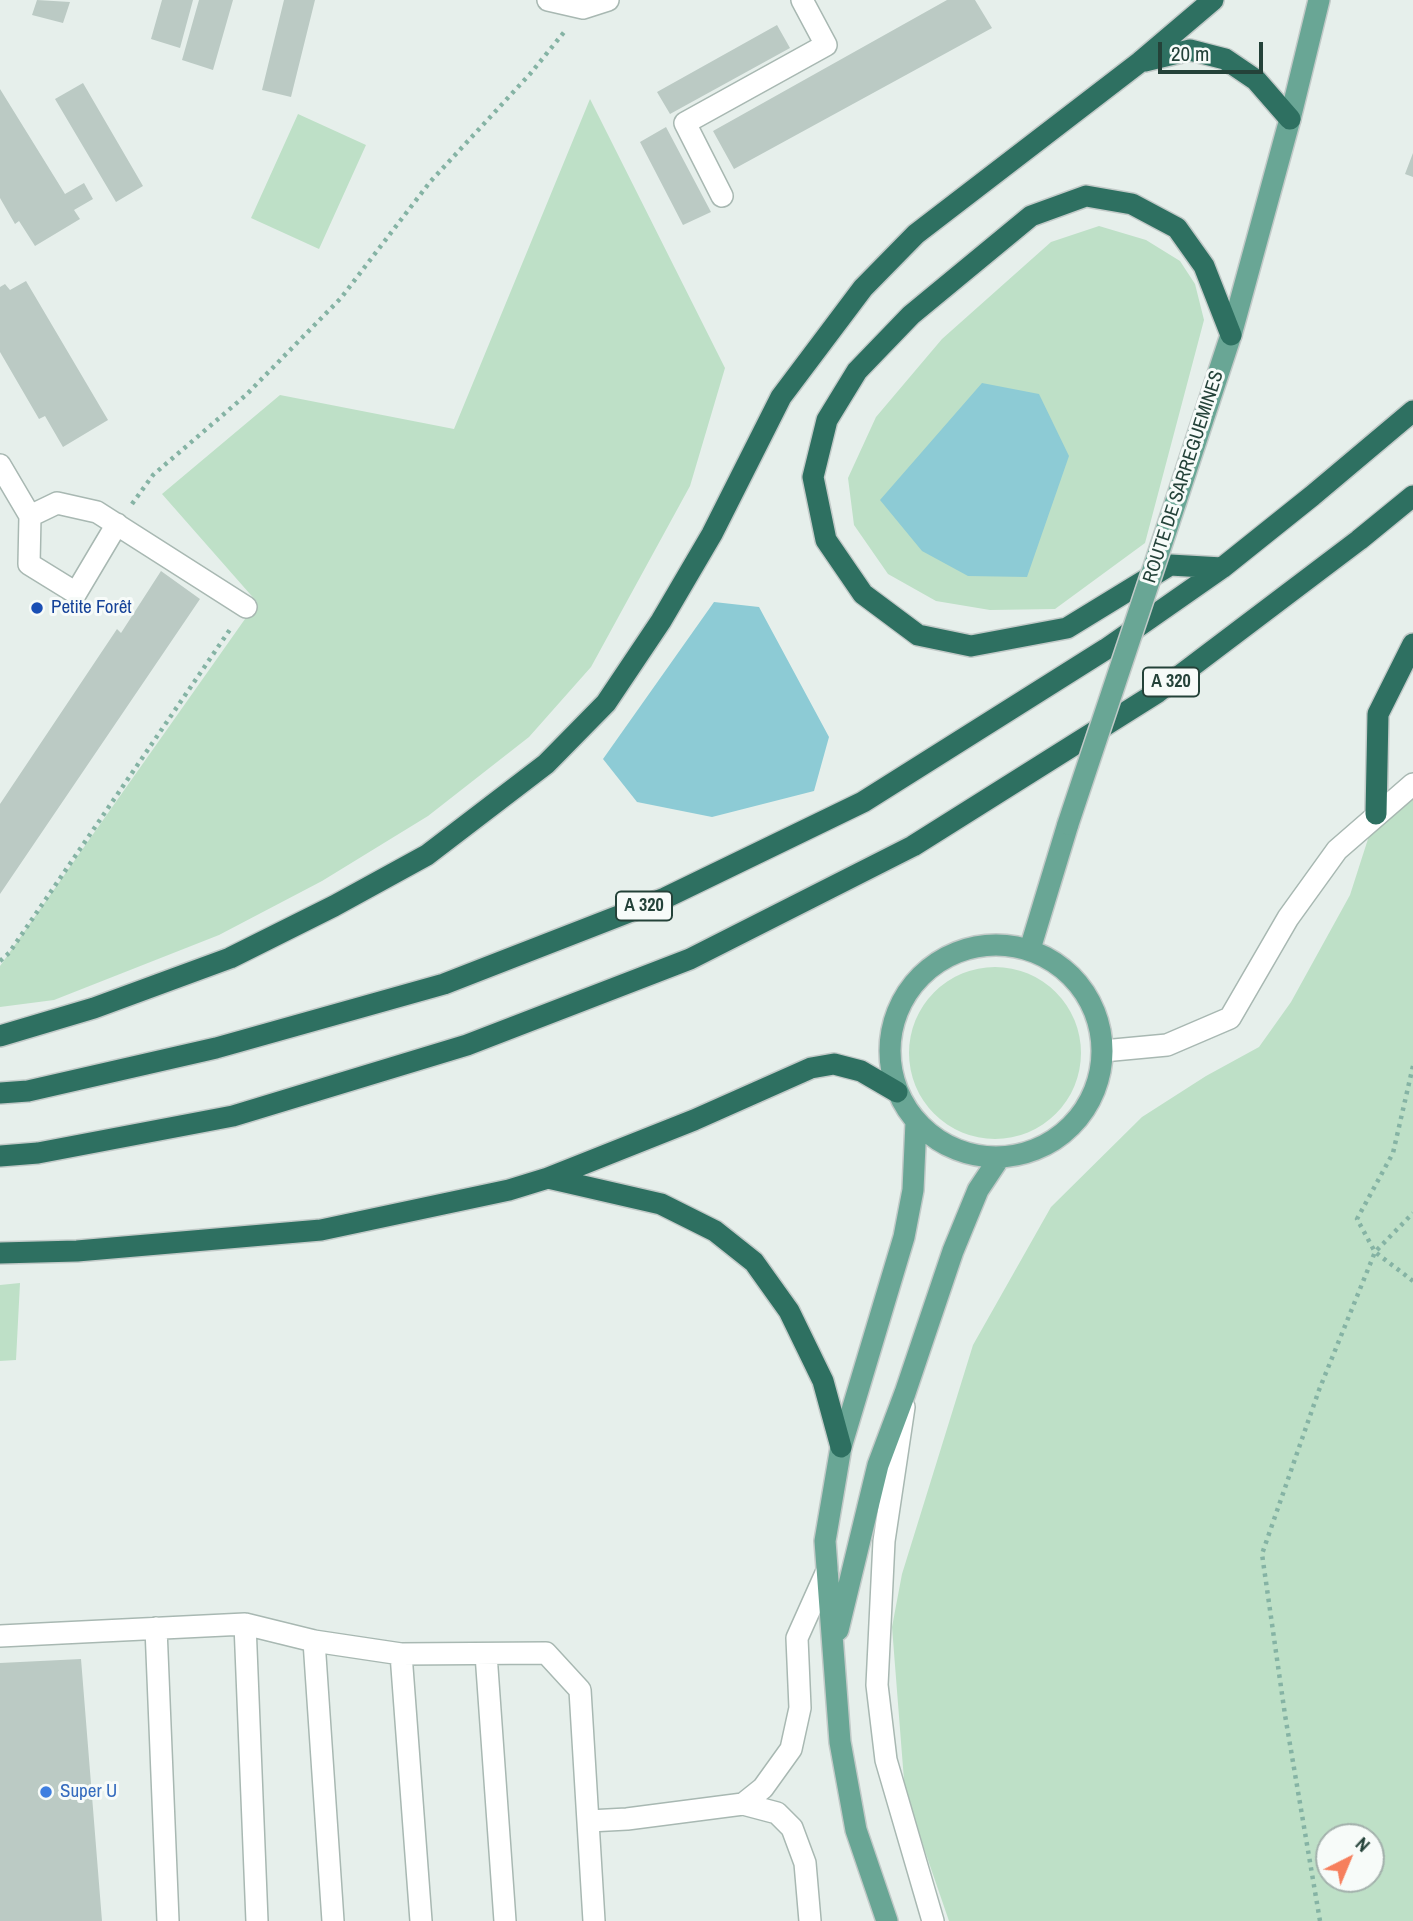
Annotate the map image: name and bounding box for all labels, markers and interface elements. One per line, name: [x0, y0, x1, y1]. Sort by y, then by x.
scale bar: [1161, 28, 1266, 72]
text: 20 m: [1171, 39, 1209, 68]
street label: ROUTE DE SARREGUEMINES: [1139, 368, 1229, 586]
place label: Petite Forêt: [51, 597, 132, 619]
marker: Petite Forêt: [29, 600, 45, 616]
road number: A 320: [1143, 668, 1199, 696]
road number: A 320: [616, 891, 672, 920]
place label: Super U: [60, 1781, 117, 1803]
marker: Super U: [38, 1784, 54, 1800]
north arrow: [1315, 1823, 1385, 1893]
text: N: [1350, 1831, 1376, 1857]

